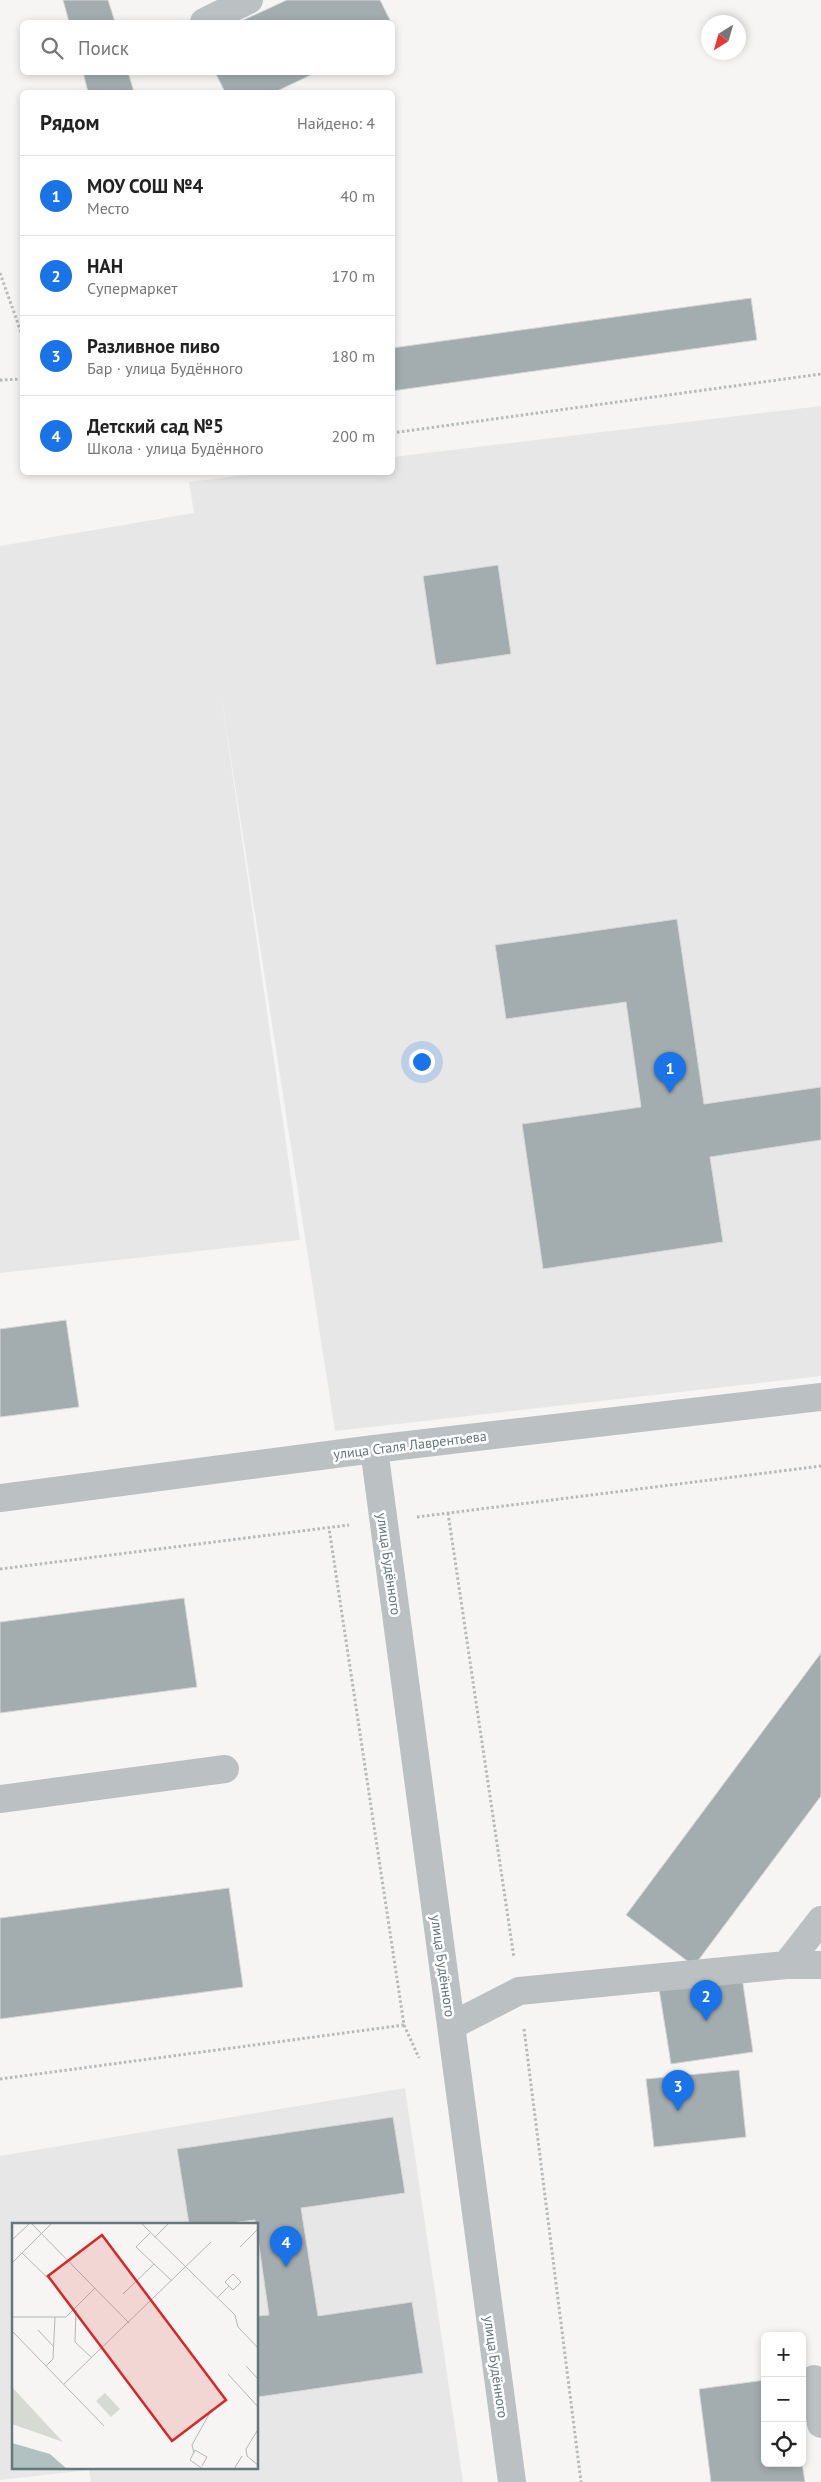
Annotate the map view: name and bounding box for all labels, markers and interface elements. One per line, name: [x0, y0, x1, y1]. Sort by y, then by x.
north arrow: [701, 15, 746, 60]
search box: [20, 20, 395, 75]
icon: search: [38, 34, 66, 62]
text: Поиск: [78, 36, 129, 60]
text: Рядом: [40, 109, 99, 136]
text: Найдено: 4: [297, 113, 375, 133]
text: МОУ СОШ №4: [87, 174, 203, 198]
text: 1: [51, 186, 61, 206]
text: 40 m: [340, 186, 375, 206]
text: Место: [87, 198, 129, 218]
text: НАН: [87, 254, 123, 278]
text: 2: [51, 266, 61, 286]
text: 170 m: [332, 266, 375, 286]
text: Супермаркет: [87, 278, 178, 298]
text: Разливное пиво: [87, 334, 220, 358]
text: 3: [51, 346, 61, 366]
text: 180 m: [332, 346, 375, 366]
text: Бар · улица Будённого: [87, 358, 243, 378]
text: Детский сад №5: [87, 414, 224, 438]
text: 4: [51, 426, 61, 446]
text: 200 m: [332, 426, 375, 446]
text: Школа · улица Будённого: [87, 438, 264, 458]
your location: [409, 1049, 435, 1075]
pin: 1: [654, 1052, 686, 1093]
street label: улица Сталя Лаврентьева: [332, 1427, 488, 1463]
street label: улица Будённого: [373, 1512, 405, 1616]
street label: улица Будённого: [427, 1914, 459, 2018]
pin: 2: [690, 1980, 722, 2021]
pin: 3: [662, 2070, 694, 2111]
inset map: [12, 2223, 259, 2470]
pin: 4: [270, 2226, 302, 2267]
street label: улица Будённого: [480, 2315, 512, 2419]
map controls: [761, 2332, 806, 2467]
button: +: [761, 2332, 806, 2377]
button: −: [761, 2377, 806, 2422]
button: locate: [761, 2422, 806, 2467]

